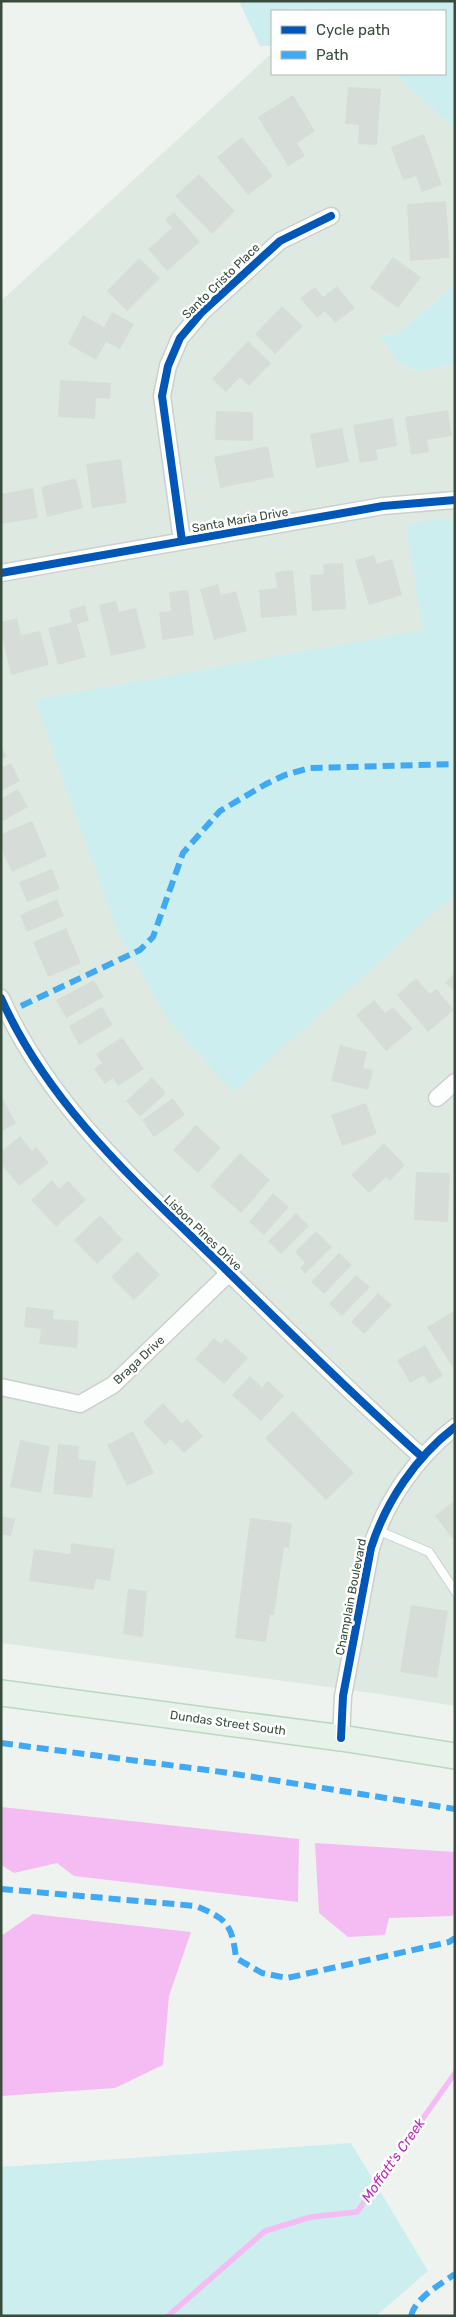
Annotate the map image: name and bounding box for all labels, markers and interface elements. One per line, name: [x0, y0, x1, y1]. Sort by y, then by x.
legend: [271, 10, 446, 75]
text: Cycle path: [316, 21, 390, 39]
text: Path: [316, 46, 349, 64]
street label: Santo Cristo Place: [179, 240, 263, 322]
street label: Santa Maria Drive: [191, 505, 290, 535]
street label: Lisbon Pines Drive: [161, 1192, 245, 1274]
street label: Braga Drive: [111, 1333, 168, 1387]
street label: Champlain Boulevard: [333, 1537, 369, 1657]
street label: Dundas Street South: [169, 1708, 287, 1738]
water label: Moffatt's Creek: [358, 2114, 429, 2206]

